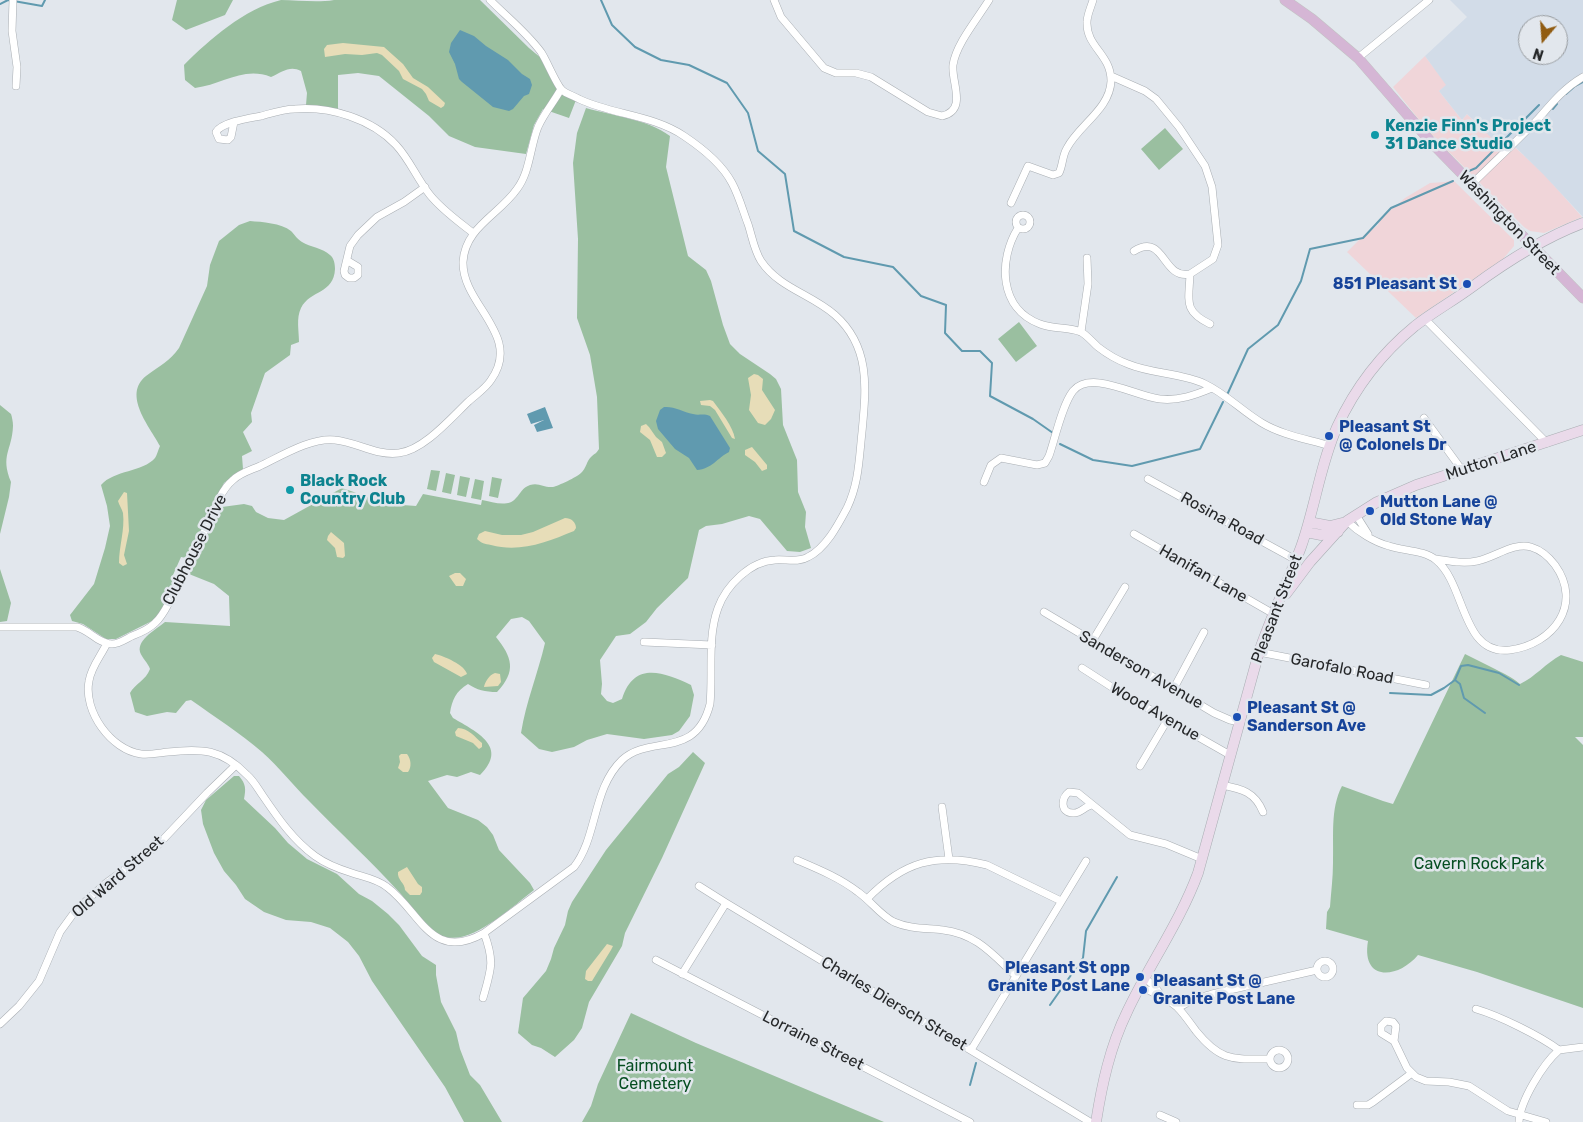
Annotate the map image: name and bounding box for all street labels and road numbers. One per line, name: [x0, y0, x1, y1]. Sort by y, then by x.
street label: Washington Street: [1454, 167, 1564, 279]
street label: Mutton Lane: [1443, 437, 1539, 485]
street label: Rosina Road: [1177, 488, 1267, 550]
street label: Clubhouse Drive: [159, 491, 231, 609]
street label: Hanifan Lane: [1155, 541, 1251, 607]
street label: Pleasant Street: [1247, 552, 1307, 666]
street label: Sanderson Avenue: [1076, 627, 1206, 713]
street label: Garofalo Road: [1289, 650, 1395, 688]
street label: Wood Avenue: [1107, 679, 1203, 745]
street label: Old Ward Street: [68, 832, 168, 922]
street label: Charles Diersch Street: [817, 953, 971, 1055]
street label: Lorraine Street: [759, 1007, 867, 1075]

